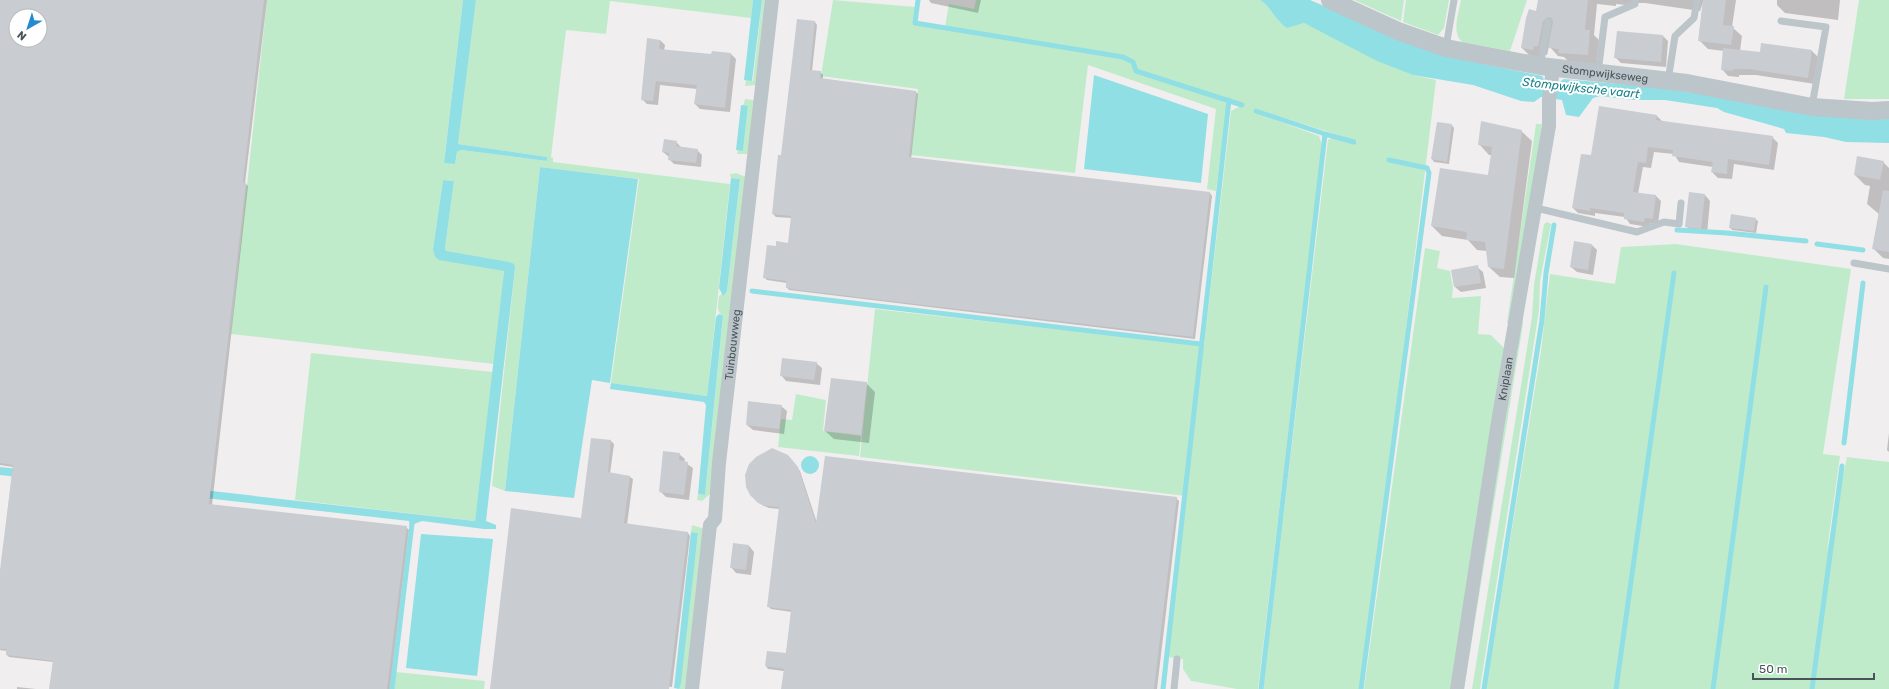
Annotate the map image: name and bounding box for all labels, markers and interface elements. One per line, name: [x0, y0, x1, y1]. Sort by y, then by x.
north arrow: [8, 8, 48, 48]
text: N: [15, 28, 29, 43]
street label: Stompwijkseweg: [1561, 62, 1649, 85]
water label: Stompwijksche vaart: [1522, 75, 1641, 101]
street label: Tuinbouwweg: [722, 309, 743, 381]
street label: Kniplaan: [1495, 356, 1516, 402]
scale bar: [1753, 655, 1874, 681]
text: 50 m: [1759, 662, 1787, 676]

